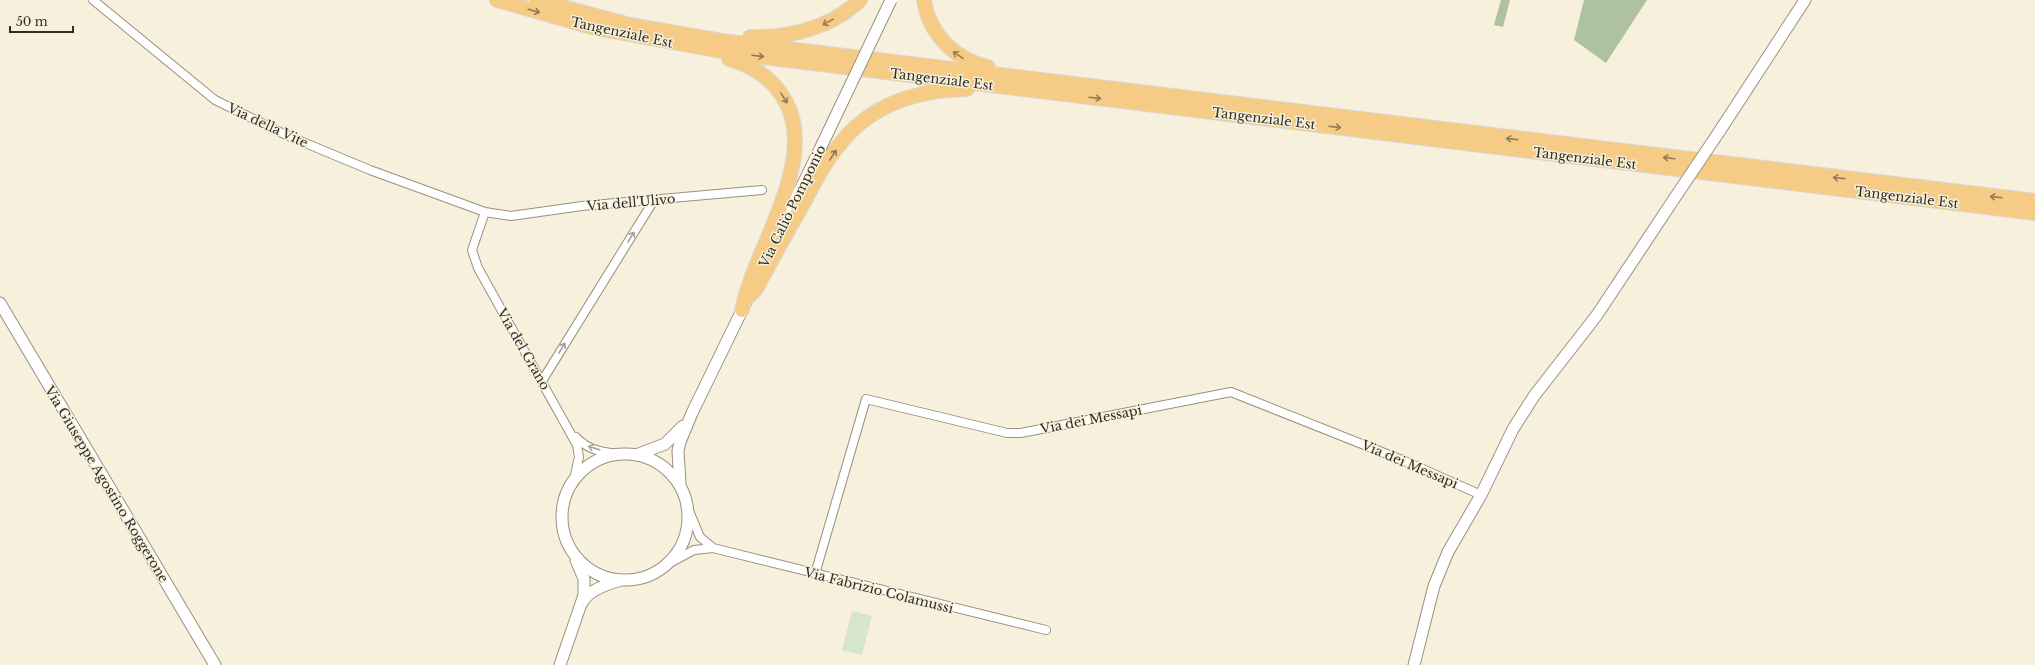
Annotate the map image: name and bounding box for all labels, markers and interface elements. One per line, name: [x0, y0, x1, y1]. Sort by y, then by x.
scale bar: [10, 8, 73, 34]
one-way arrow: [528, 8, 541, 15]
street label: Tangenziale Est: [569, 13, 675, 52]
text: 50 m: [16, 14, 48, 29]
one-way arrow: [822, 18, 834, 26]
one-way arrow: [953, 51, 964, 59]
one-way arrow: [751, 52, 764, 60]
street label: Tangenziale Est: [889, 65, 995, 94]
one-way arrow: [780, 92, 788, 104]
one-way arrow: [1088, 94, 1101, 102]
street label: Via della Vite: [224, 99, 311, 152]
street label: Tangenziale Est: [1211, 104, 1317, 133]
one-way arrow: [1328, 123, 1341, 131]
one-way arrow: [1506, 135, 1519, 142]
street label: Via Caliò Pomponio: [755, 142, 829, 271]
street label: Tangenziale Est: [1532, 144, 1638, 173]
one-way arrow: [829, 149, 837, 161]
one-way arrow: [1663, 154, 1676, 162]
one-way arrow: [1833, 175, 1846, 182]
street label: Tangenziale Est: [1854, 183, 1960, 212]
street label: Via dell'Ulivo: [585, 190, 676, 215]
one-way arrow: [1990, 193, 2003, 201]
one-way arrow: [627, 231, 635, 243]
street label: Via del Grano: [493, 304, 554, 393]
one-way arrow: [558, 342, 566, 353]
street label: Via Giuseppe Agostino Roggerone: [40, 382, 172, 586]
street label: Via dei Messapi: [1038, 401, 1144, 438]
street label: Via dei Messapi: [1358, 436, 1461, 493]
one-way arrow: [588, 444, 600, 452]
street label: Via Fabrizio Colamussi: [802, 563, 956, 617]

